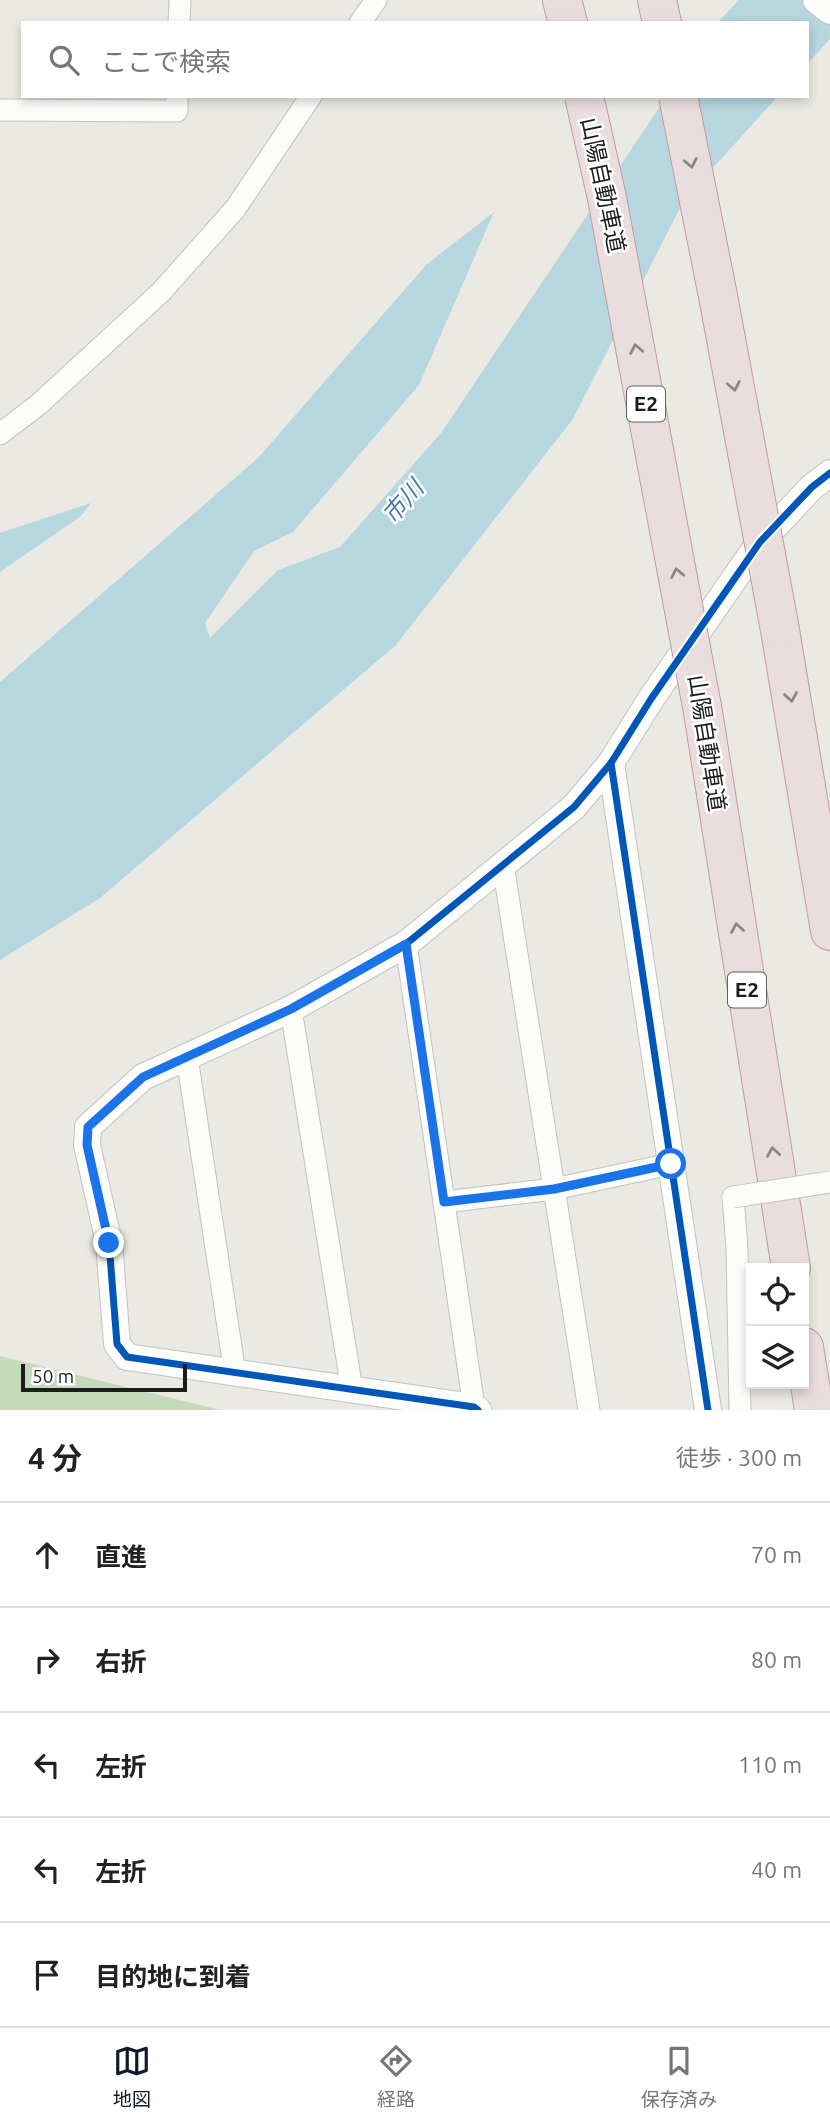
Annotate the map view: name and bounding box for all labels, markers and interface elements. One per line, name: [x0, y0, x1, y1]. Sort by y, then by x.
search box: [21, 21, 809, 98]
icon: search: [45, 41, 83, 79]
text: ここで検索: [101, 47, 231, 76]
street label: 山陽自動車道: [577, 115, 630, 255]
one-way arrow: [683, 157, 698, 169]
one-way arrow: [629, 343, 644, 355]
one-way arrow: [726, 380, 741, 392]
road number: E2: [627, 386, 665, 422]
water label: 市川: [377, 472, 431, 529]
one-way arrow: [670, 567, 685, 579]
street label: 山陽自動車道: [684, 673, 731, 813]
one-way arrow: [783, 691, 798, 703]
one-way arrow: [730, 922, 745, 934]
road number: E2: [728, 972, 766, 1007]
one-way arrow: [766, 1147, 781, 1158]
route start: [655, 1148, 686, 1179]
route end: [93, 1227, 124, 1258]
map controls: [746, 1263, 809, 1389]
button: locate: [746, 1263, 809, 1326]
button: layers: [746, 1326, 809, 1389]
scale bar: [21, 1361, 187, 1393]
text: 50 m: [32, 1365, 74, 1387]
text: 4 分: [28, 1441, 82, 1475]
text: 徒歩 · 300 m: [676, 1445, 802, 1470]
icon: ahead: [28, 1536, 66, 1574]
text: 直進: [95, 1542, 147, 1571]
text: 70 m: [751, 1542, 802, 1567]
icon: right: [28, 1641, 66, 1679]
text: 右折: [95, 1647, 147, 1676]
text: 80 m: [751, 1647, 802, 1672]
icon: left: [28, 1746, 66, 1784]
text: 左折: [95, 1752, 147, 1781]
text: 110 m: [738, 1752, 802, 1777]
icon: left: [28, 1851, 66, 1889]
text: 左折: [95, 1857, 147, 1886]
text: 40 m: [751, 1857, 802, 1882]
icon: arrive: [28, 1956, 66, 1994]
text: 目的地に到着: [95, 1962, 251, 1991]
tab: 地図: [113, 2042, 151, 2111]
tab: 経路: [377, 2042, 415, 2111]
tab: 保存済み: [641, 2042, 717, 2111]

